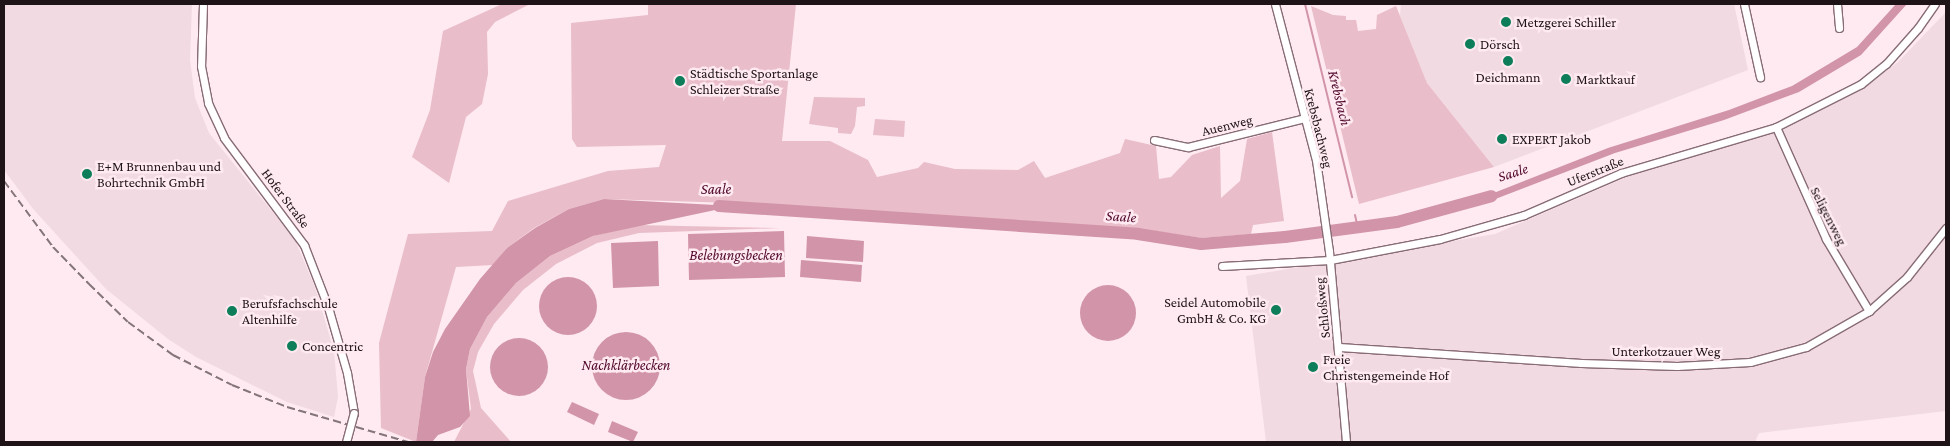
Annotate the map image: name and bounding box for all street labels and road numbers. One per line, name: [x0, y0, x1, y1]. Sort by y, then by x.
street label: Krebsbachweg: [1301, 86, 1337, 170]
street label: Auenweg: [1200, 111, 1254, 139]
street label: Uferstraße: [1564, 152, 1626, 190]
street label: Hofer Straße: [258, 165, 314, 231]
street label: Seligenweg: [1807, 184, 1851, 248]
street label: Schloßweg: [1310, 277, 1334, 339]
street label: Unterkotzauer Weg: [1611, 343, 1721, 359]

